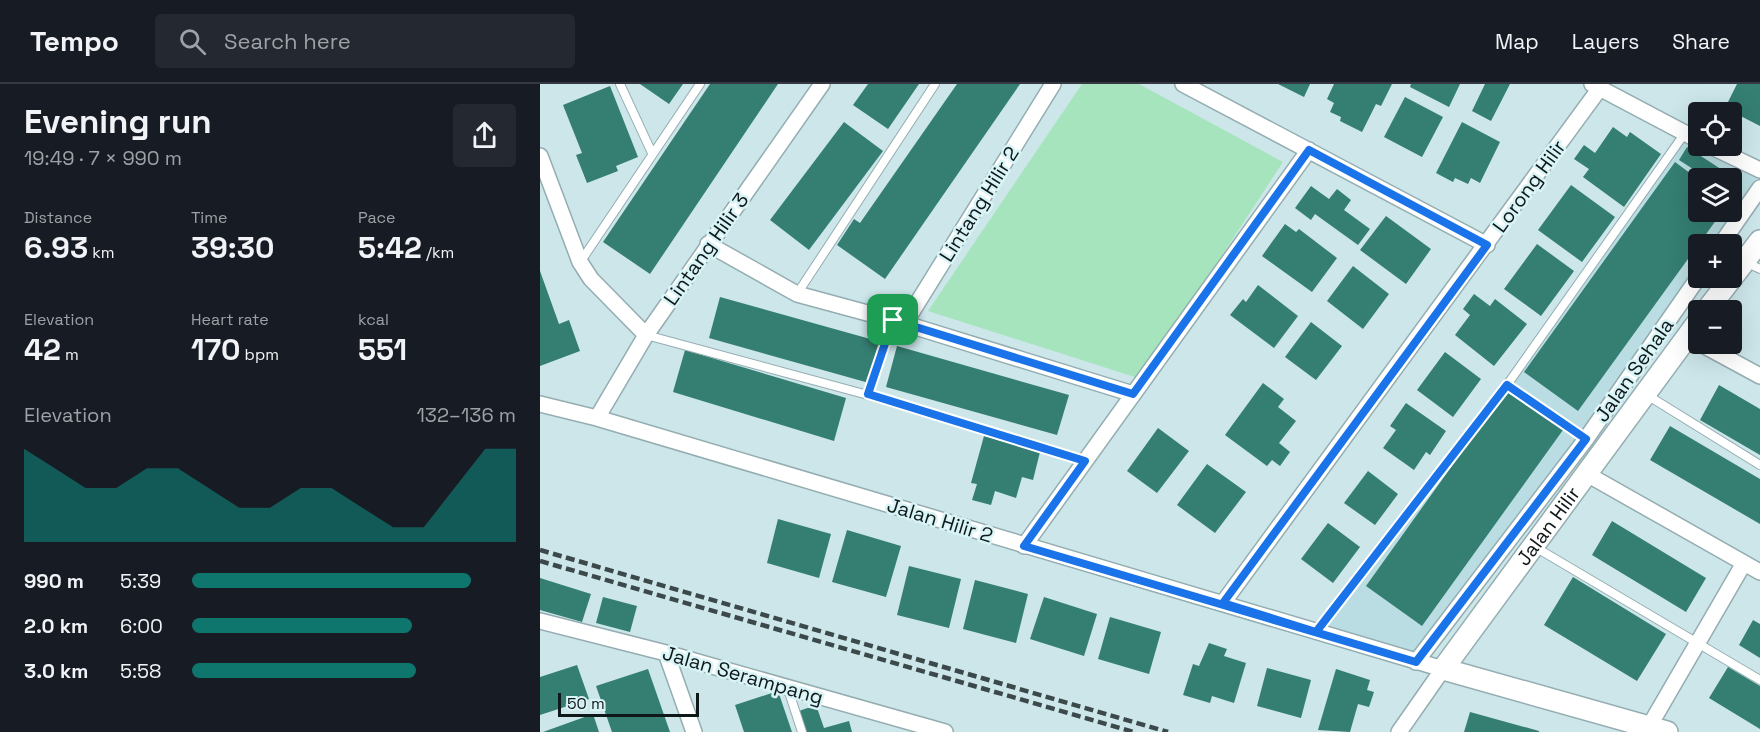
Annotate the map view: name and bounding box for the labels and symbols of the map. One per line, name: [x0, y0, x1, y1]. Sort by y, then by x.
street label: Lorong Hilir: [1487, 135, 1571, 237]
street label: Lintang Hilir 2: [933, 141, 1025, 267]
street label: Lintang Hilir 3: [658, 188, 754, 310]
pin: [867, 294, 918, 345]
street label: Jalan Sehala: [1589, 313, 1679, 427]
street label: Jalan Hilir: [1510, 481, 1586, 571]
street label: Jalan Hilir 2: [884, 492, 996, 548]
street label: Jalan Serampang: [660, 640, 826, 710]
scale bar: [558, 690, 699, 718]

